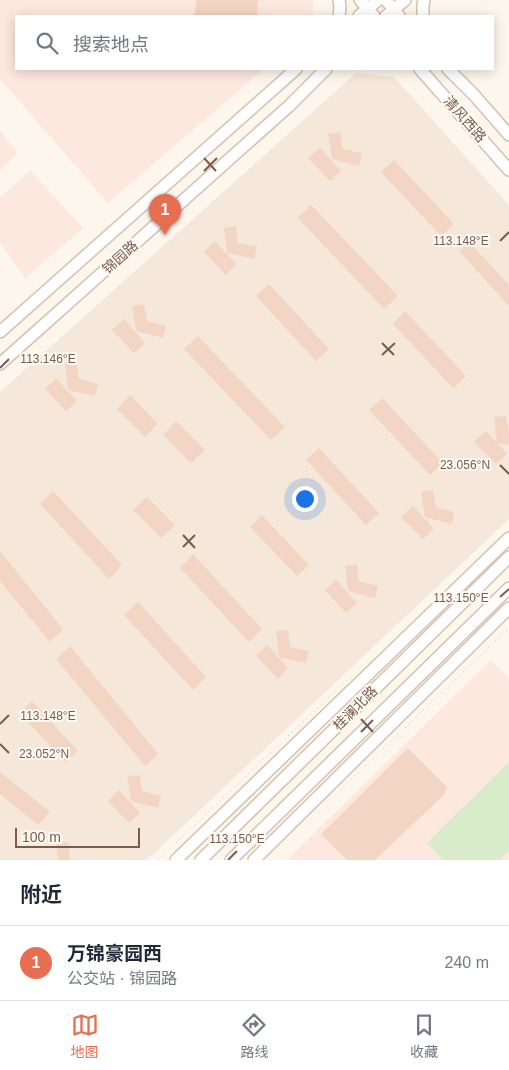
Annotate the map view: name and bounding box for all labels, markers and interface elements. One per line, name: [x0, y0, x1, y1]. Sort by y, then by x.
search box: [15, 15, 494, 70]
icon: search: [33, 29, 61, 57]
text: 搜索地点: [73, 34, 149, 55]
street label: 清风西路: [441, 93, 489, 145]
pin: 1: [149, 194, 181, 235]
text: 113.148°E: [433, 234, 489, 248]
street label: 锦园路: [99, 237, 141, 277]
text: 113.146°E: [20, 352, 76, 366]
text: 23.056°N: [440, 458, 490, 472]
your location: [292, 486, 318, 512]
text: 113.150°E: [433, 591, 489, 605]
street label: 桂澜北路: [330, 683, 380, 733]
text: 113.148°E: [20, 709, 76, 723]
text: 23.052°N: [19, 747, 69, 761]
scale bar: [15, 825, 140, 848]
text: 100 m: [22, 829, 61, 845]
text: 113.150°E: [209, 832, 265, 846]
text: 附近: [20, 883, 62, 906]
text: 万锦豪园西: [67, 943, 162, 964]
text: 1: [32, 954, 40, 971]
text: 240 m: [445, 954, 489, 971]
text: 公交站 · 锦园路: [67, 970, 177, 987]
tab: 地图: [71, 1011, 99, 1061]
tab: 路线: [240, 1011, 268, 1061]
tab: 收藏: [410, 1011, 438, 1061]

